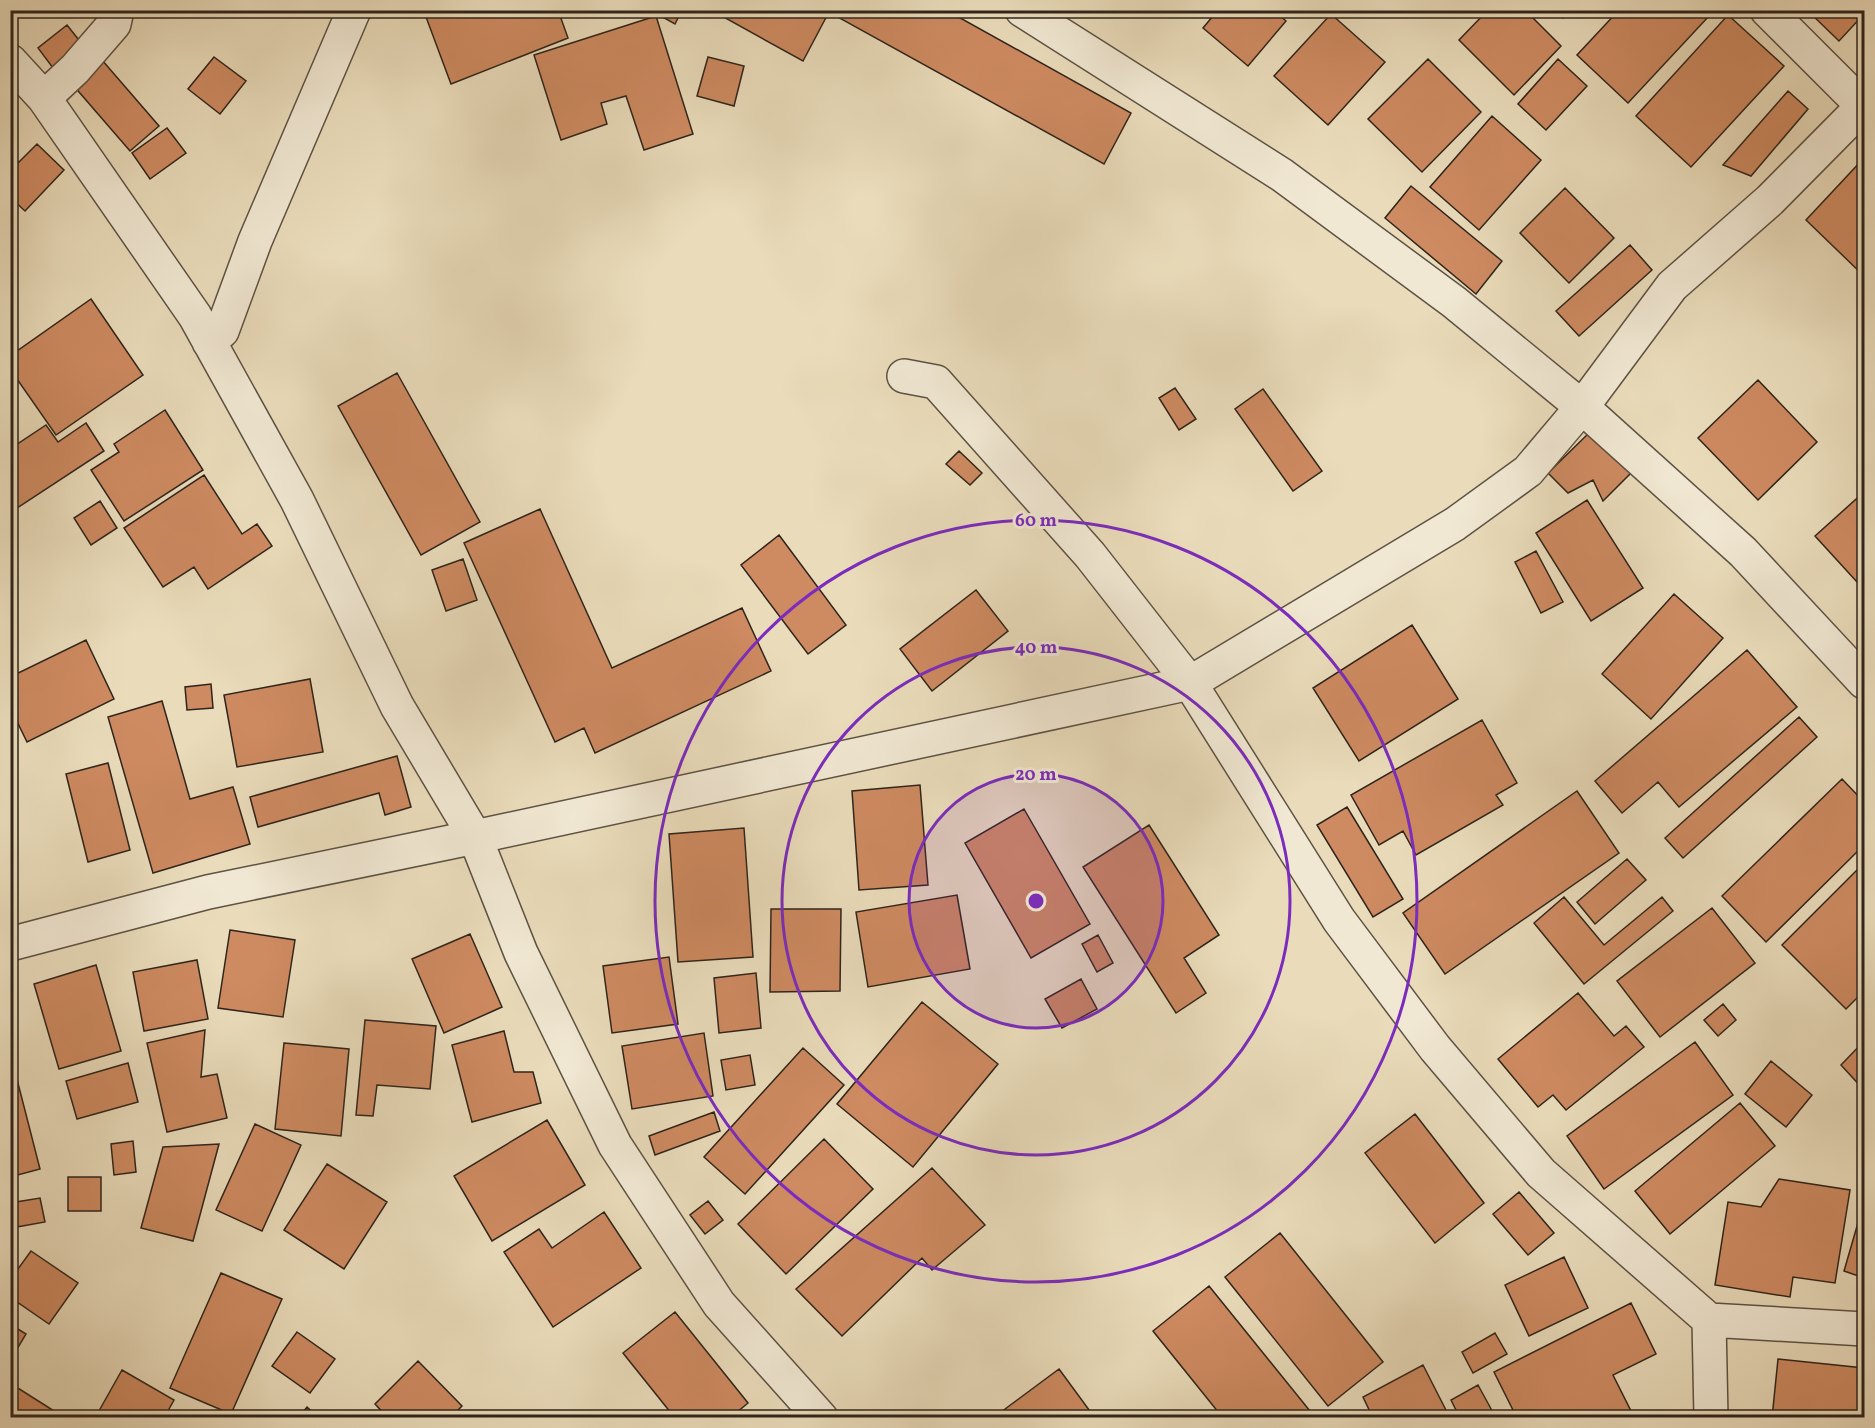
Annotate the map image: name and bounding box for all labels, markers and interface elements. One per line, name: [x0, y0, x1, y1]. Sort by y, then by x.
text: 60 m: [1015, 509, 1057, 534]
text: 40 m: [1015, 636, 1057, 661]
text: 20 m: [1015, 763, 1057, 788]
centre of rings: [1026, 891, 1046, 911]

